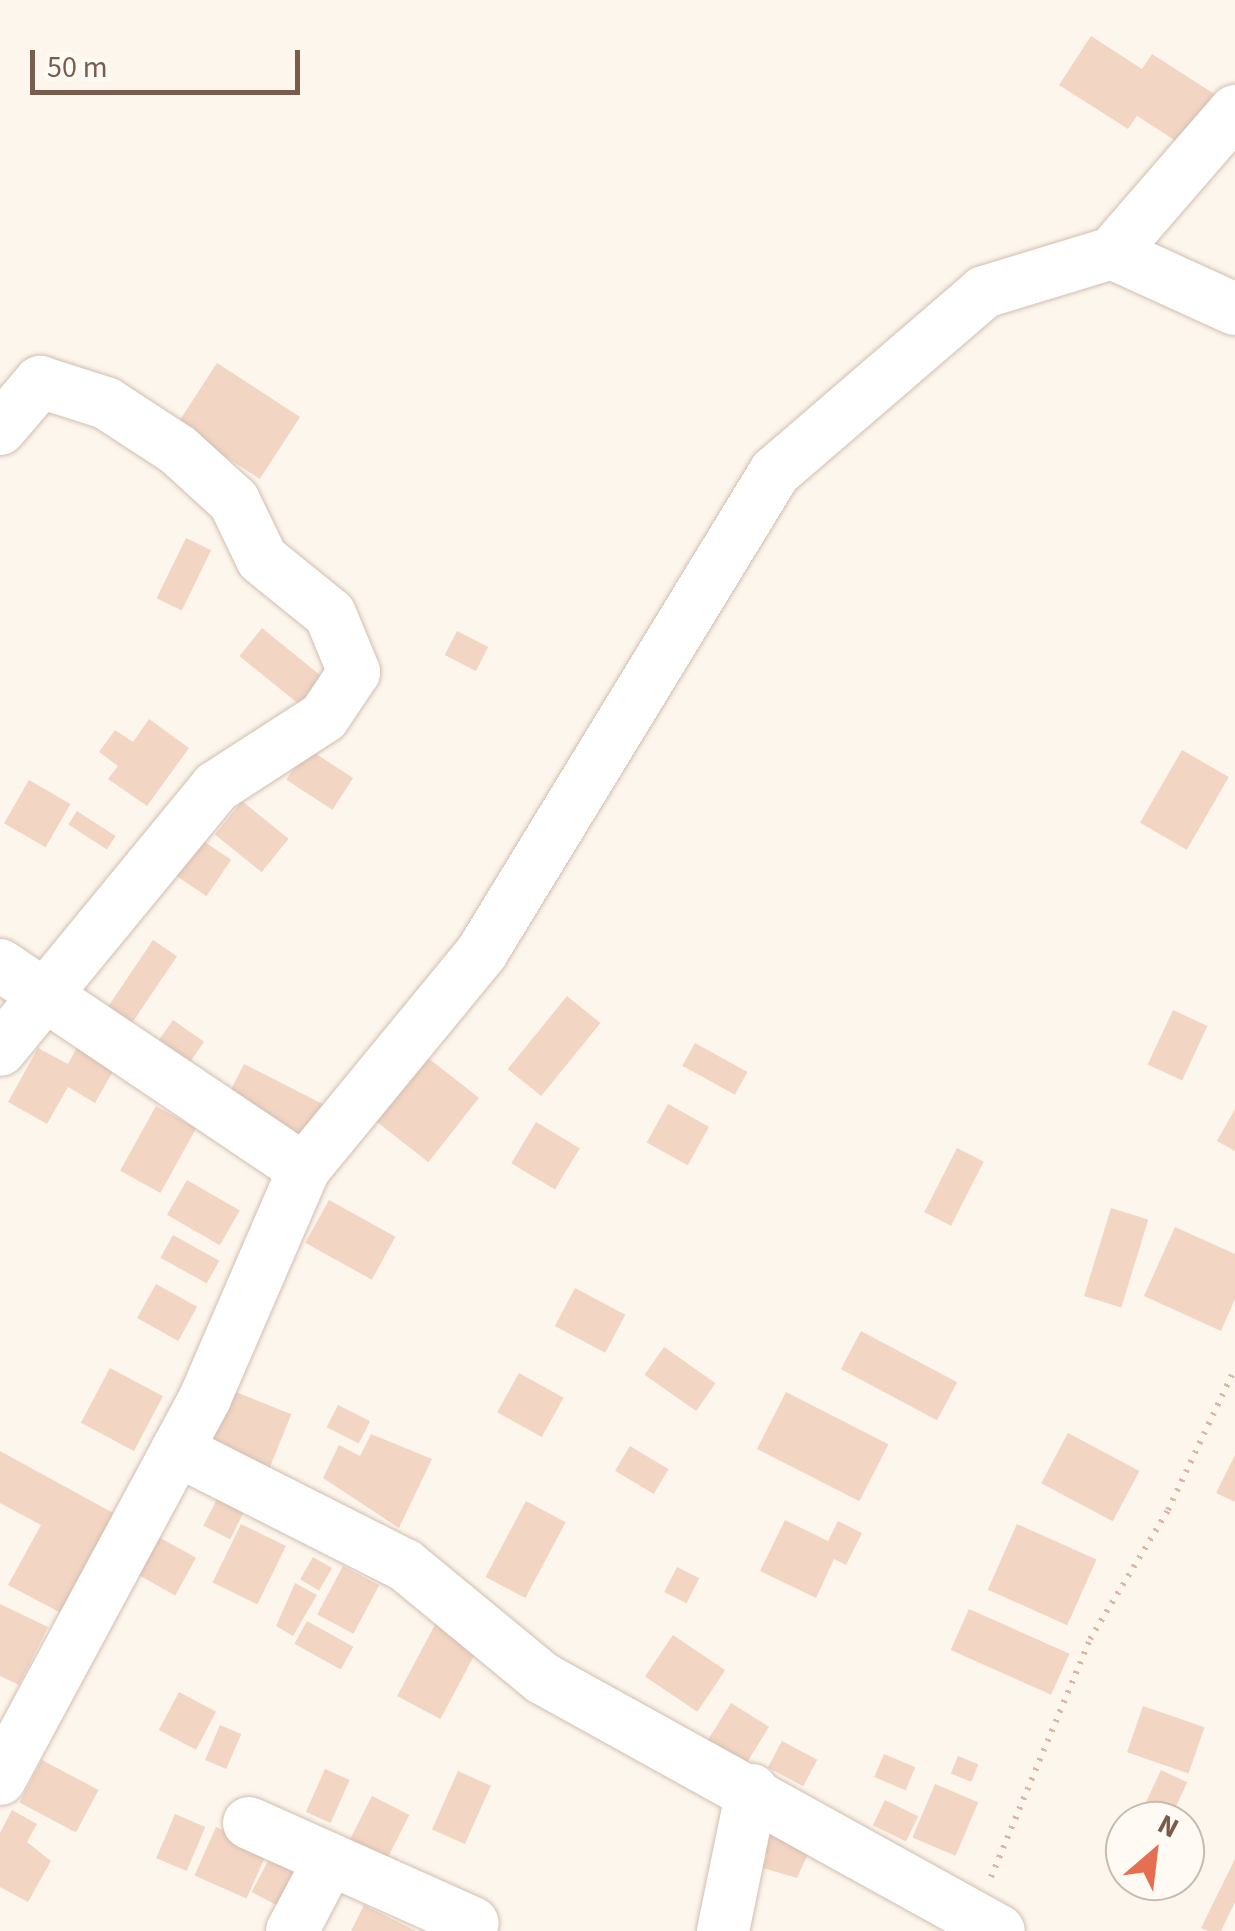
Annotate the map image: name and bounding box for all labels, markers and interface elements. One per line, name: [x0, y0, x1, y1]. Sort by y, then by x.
scale bar: [35, 30, 305, 92]
text: 50 m: [47, 46, 108, 89]
north arrow: [1105, 1801, 1205, 1901]
text: N: [1151, 1804, 1186, 1848]

